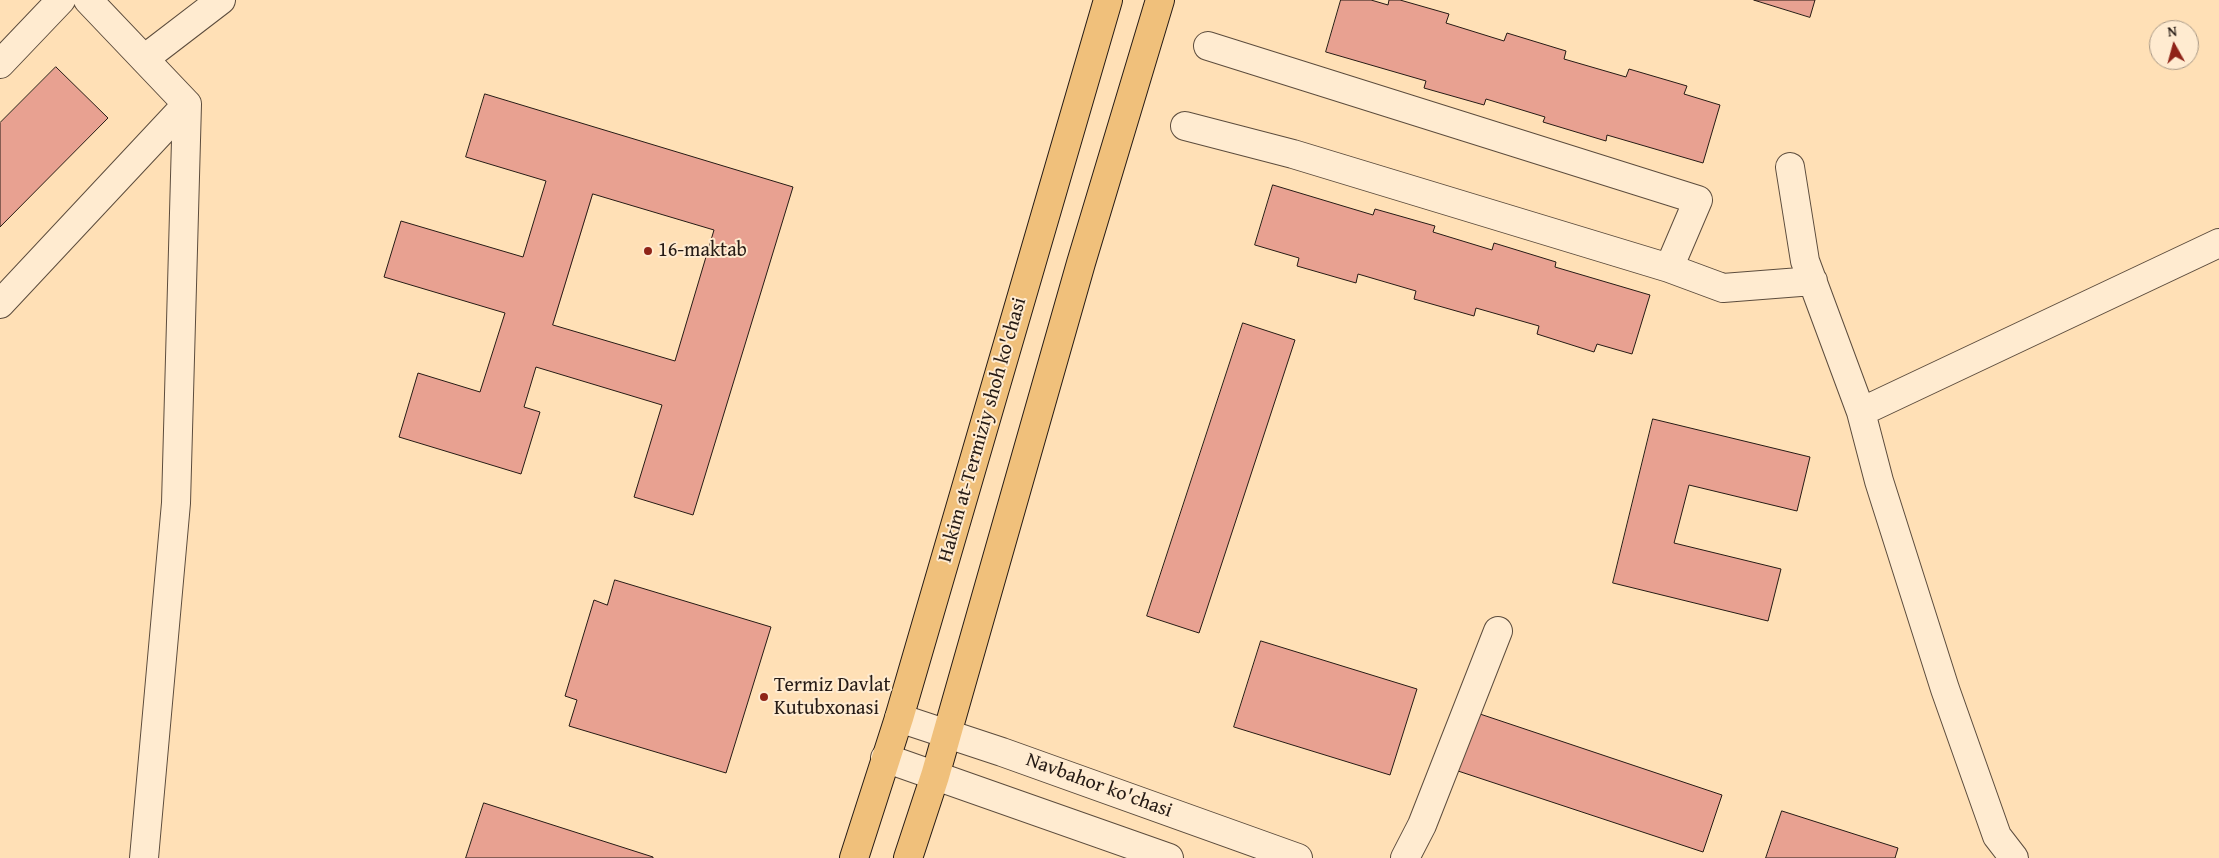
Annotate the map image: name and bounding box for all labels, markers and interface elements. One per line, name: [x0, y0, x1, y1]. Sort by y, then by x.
north arrow: [2149, 20, 2199, 70]
text: N: [2166, 21, 2178, 42]
place label: 16-maktab: [658, 239, 747, 263]
marker: 16-maktab: [642, 245, 654, 257]
street label: Hakim at-Termiziy shoh ko'chasi: [934, 295, 1032, 565]
place label: Termiz Davlat Kutubxonasi: [774, 674, 891, 721]
marker: Termiz Davlat Kutubxonasi: [758, 691, 770, 703]
street label: Navbahor ko'chasi: [1023, 748, 1175, 824]

